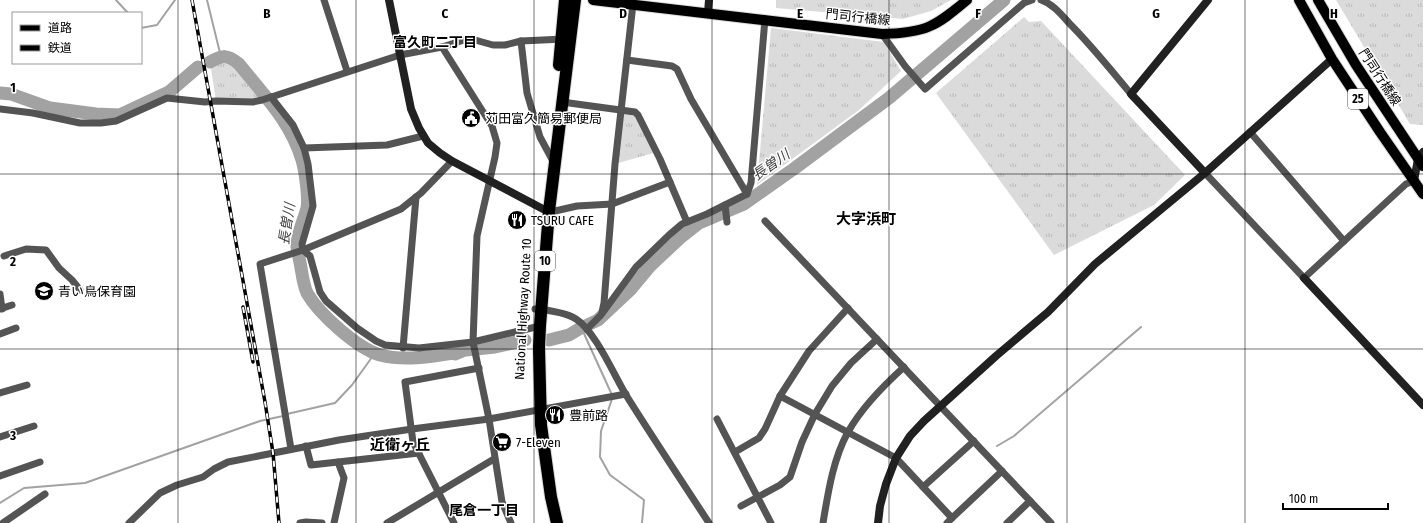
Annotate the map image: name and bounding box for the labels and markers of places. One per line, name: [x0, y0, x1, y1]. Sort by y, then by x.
public building icon: 苅田富久簡易郵便局: [460, 107, 482, 129]
place label: 苅田富久簡易郵便局: [485, 111, 602, 126]
restaurant icon: TSURU CAFE: [506, 209, 528, 231]
place label: TSURU CAFE: [531, 213, 594, 228]
school or university icon: 青い鳥保育園: [33, 280, 55, 302]
place label: 青い鳥保育園: [58, 284, 136, 299]
restaurant icon: 豊前路: [544, 404, 566, 426]
place label: 豊前路: [569, 408, 608, 423]
supermarket icon: 7-Eleven: [491, 431, 513, 453]
place label: 7-Eleven: [516, 435, 561, 450]

